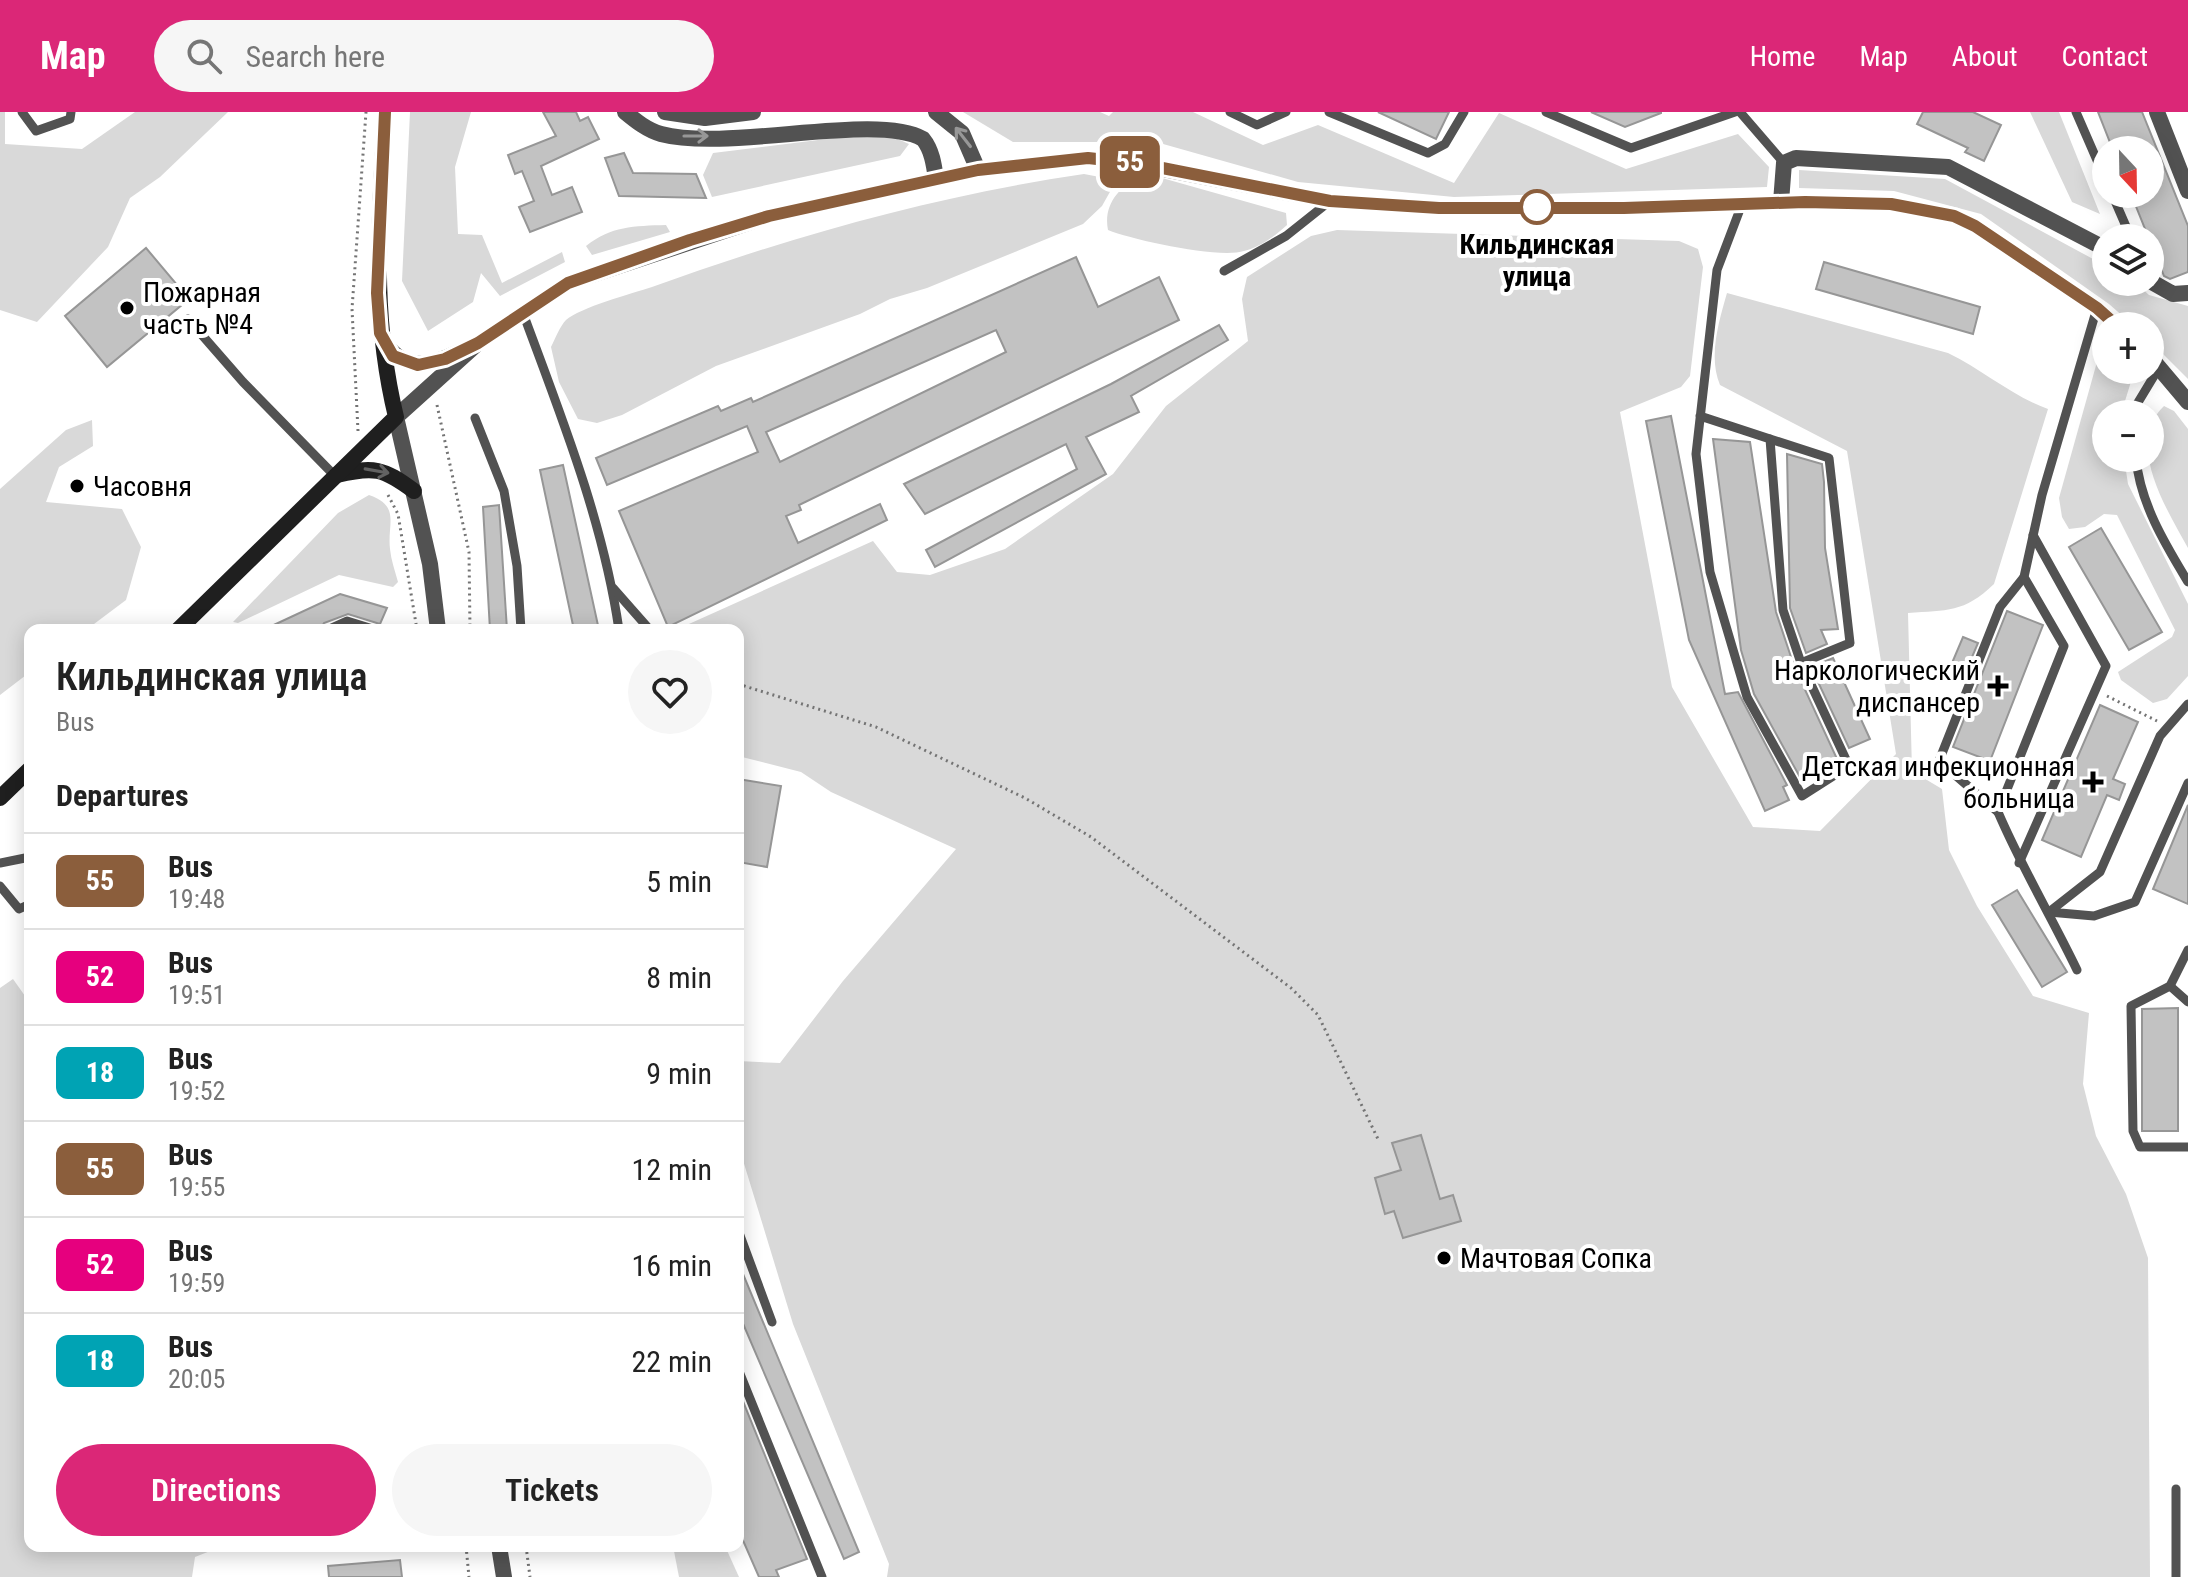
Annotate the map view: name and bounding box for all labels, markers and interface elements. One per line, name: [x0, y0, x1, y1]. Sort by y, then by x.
search box: [154, 20, 714, 92]
text: Map: [40, 34, 106, 78]
icon: search: [182, 34, 226, 78]
text: Search here: [246, 39, 385, 74]
text: Home: [1750, 40, 1815, 73]
text: Map: [1859, 40, 1908, 73]
text: About: [1952, 40, 2018, 73]
text: Contact: [2062, 40, 2148, 73]
one-way arrow: [954, 127, 971, 148]
one-way arrow: [682, 128, 709, 144]
line badge: 55: [1094, 136, 1166, 188]
north arrow: [2092, 136, 2164, 208]
map controls: [2092, 136, 2164, 472]
text: 55: [1116, 145, 1144, 178]
marker: Кильдинская улица: [1520, 190, 1554, 224]
button: layers: [2092, 224, 2164, 296]
place label: Кильдинская улица: [1459, 228, 1615, 293]
place label: Пожарная часть №4: [143, 276, 261, 341]
marker: Пожарная часть №4: [118, 299, 136, 317]
button: +: [2092, 312, 2164, 384]
button: −: [2092, 400, 2164, 472]
one-way arrow: [363, 465, 389, 480]
place label: Часовня: [93, 470, 192, 503]
marker: Часовня: [68, 477, 86, 495]
button: heart: [628, 650, 712, 734]
place label: Наркологический диспансер: [1774, 654, 1980, 719]
text: Кильдинская улица: [56, 655, 367, 699]
marker: Наркологический диспансер: [1987, 675, 2009, 697]
text: Bus: [56, 707, 95, 737]
place label: Детская инфекционная больница: [1802, 750, 2075, 815]
marker: Детская инфекционная больница: [2082, 771, 2104, 793]
text: Departures: [56, 778, 189, 813]
text: Bus: [168, 849, 213, 884]
text: 55: [86, 864, 114, 897]
text: 5 min: [646, 864, 712, 899]
text: 19:48: [168, 884, 225, 914]
text: Bus: [168, 945, 213, 980]
text: 52: [86, 960, 114, 993]
text: 8 min: [646, 960, 712, 995]
text: 19:51: [168, 980, 225, 1010]
text: Bus: [168, 1041, 213, 1076]
text: 18: [86, 1056, 114, 1089]
text: 9 min: [646, 1056, 712, 1091]
text: 19:52: [168, 1076, 225, 1106]
text: Bus: [168, 1137, 213, 1172]
text: 55: [86, 1152, 114, 1185]
text: 12 min: [631, 1152, 712, 1187]
text: 19:55: [168, 1172, 225, 1202]
text: Bus: [168, 1233, 213, 1268]
place label: Мачтовая Сопка: [1460, 1242, 1652, 1275]
text: 52: [86, 1248, 114, 1281]
text: 16 min: [631, 1248, 712, 1283]
marker: Мачтовая Сопка: [1435, 1249, 1453, 1267]
text: 19:59: [168, 1268, 225, 1298]
text: Bus: [168, 1329, 213, 1364]
text: 18: [86, 1344, 114, 1377]
text: 22 min: [631, 1344, 712, 1379]
text: 20:05: [168, 1364, 225, 1394]
button: Directions: [56, 1444, 376, 1536]
button: Tickets: [392, 1444, 712, 1536]

